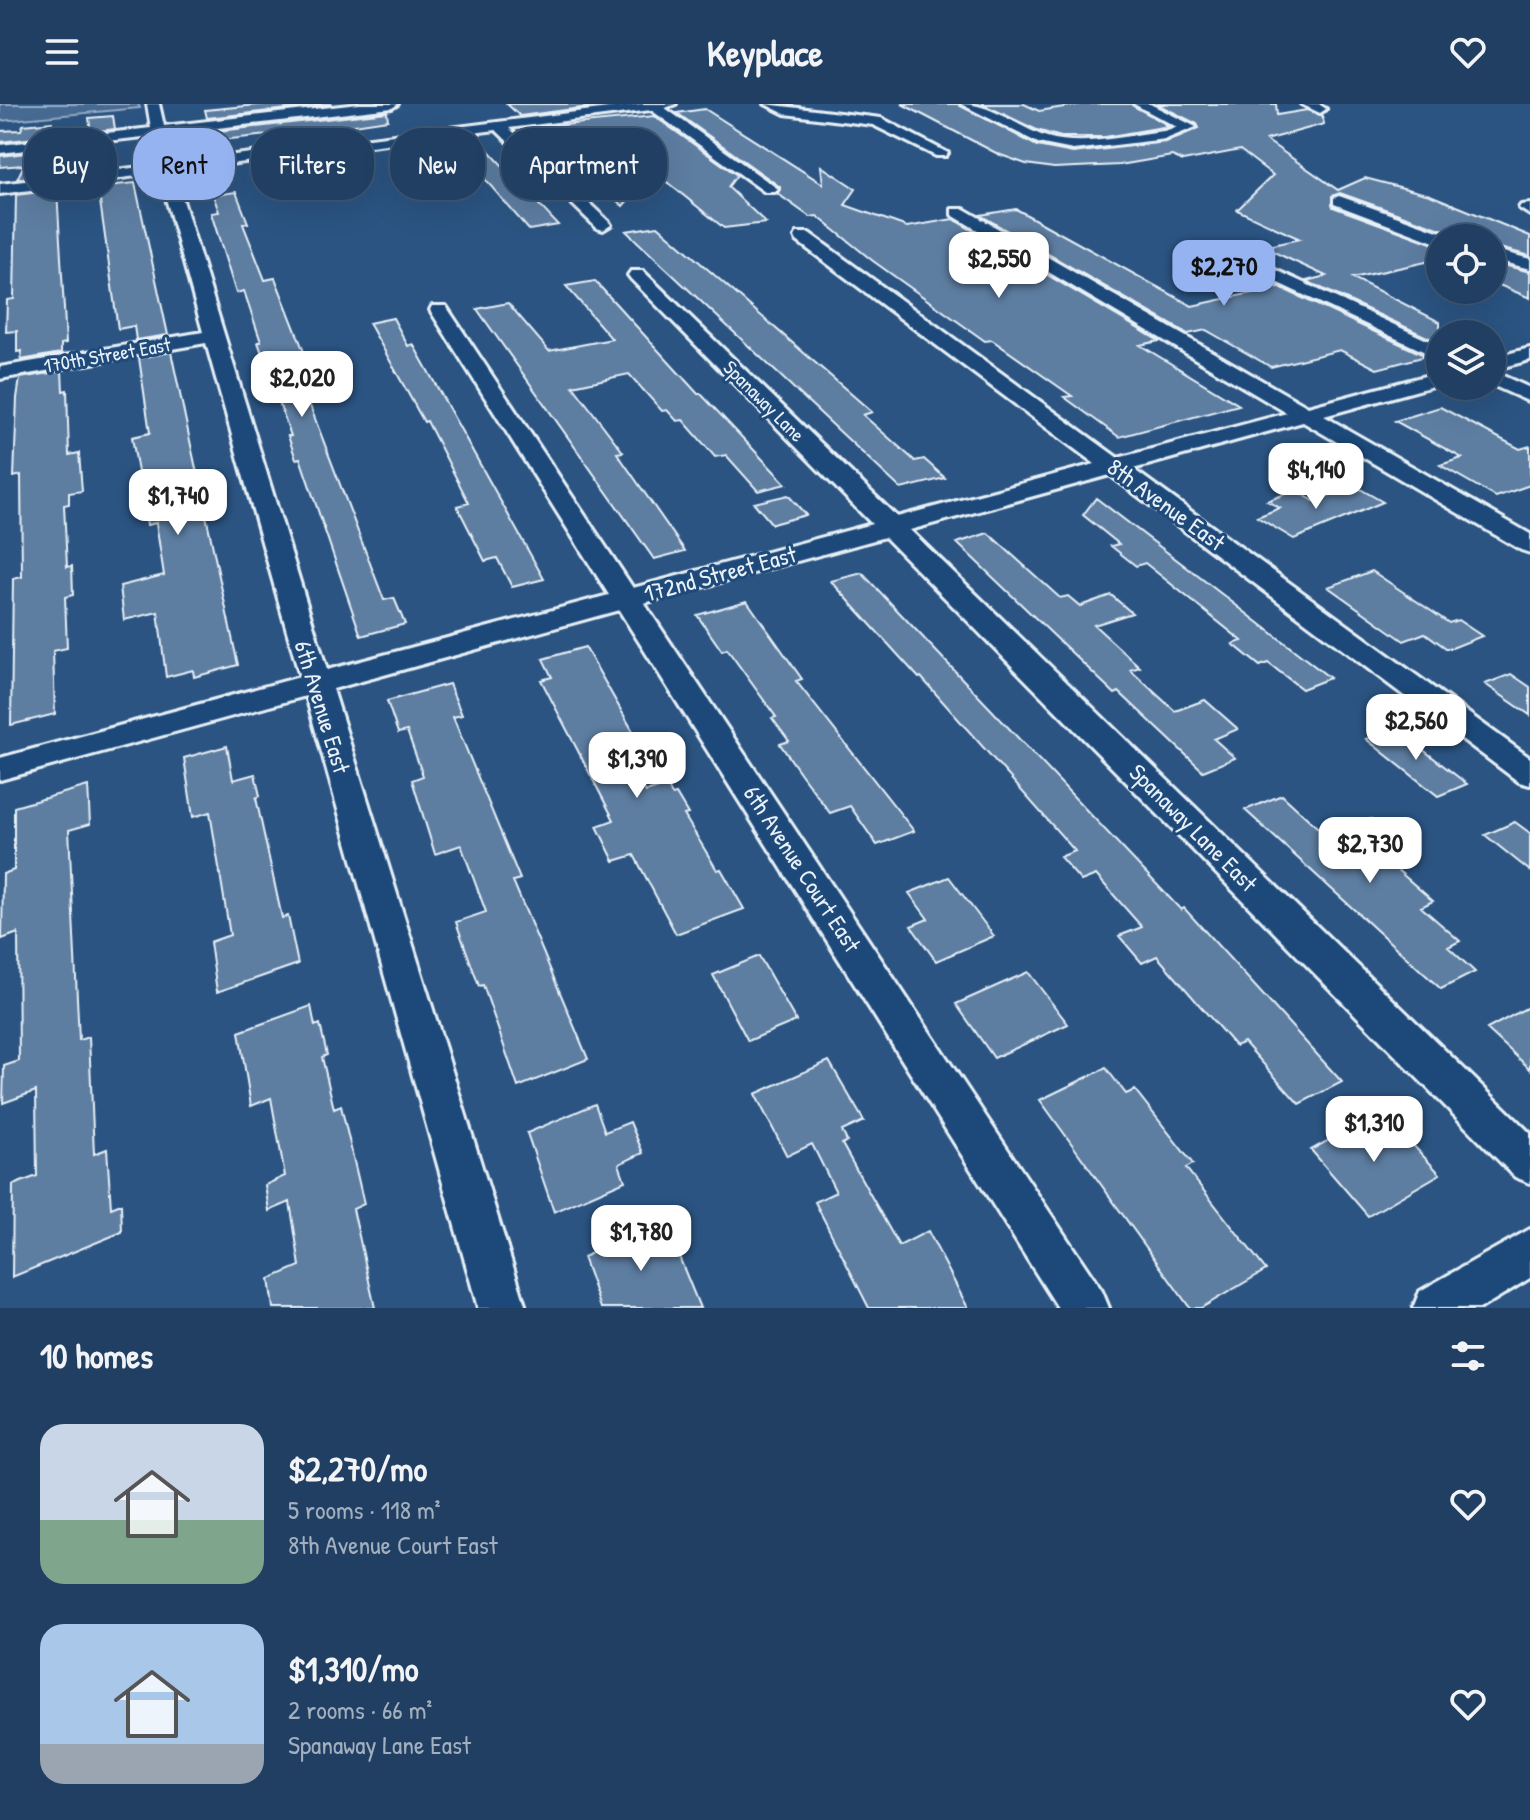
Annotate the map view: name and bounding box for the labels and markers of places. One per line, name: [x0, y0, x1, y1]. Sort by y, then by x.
pin: $2,550: [934, 232, 1064, 300]
pin: $2,270: [1159, 240, 1289, 308]
pin: $2,020: [237, 351, 367, 419]
pin: $4,140: [1251, 443, 1381, 511]
pin: $1,740: [113, 469, 243, 537]
pin: $2,560: [1351, 694, 1481, 762]
pin: $1,390: [572, 732, 702, 800]
pin: $2,730: [1305, 817, 1435, 885]
pin: $1,310: [1309, 1096, 1439, 1164]
pin: $1,780: [576, 1205, 706, 1273]

